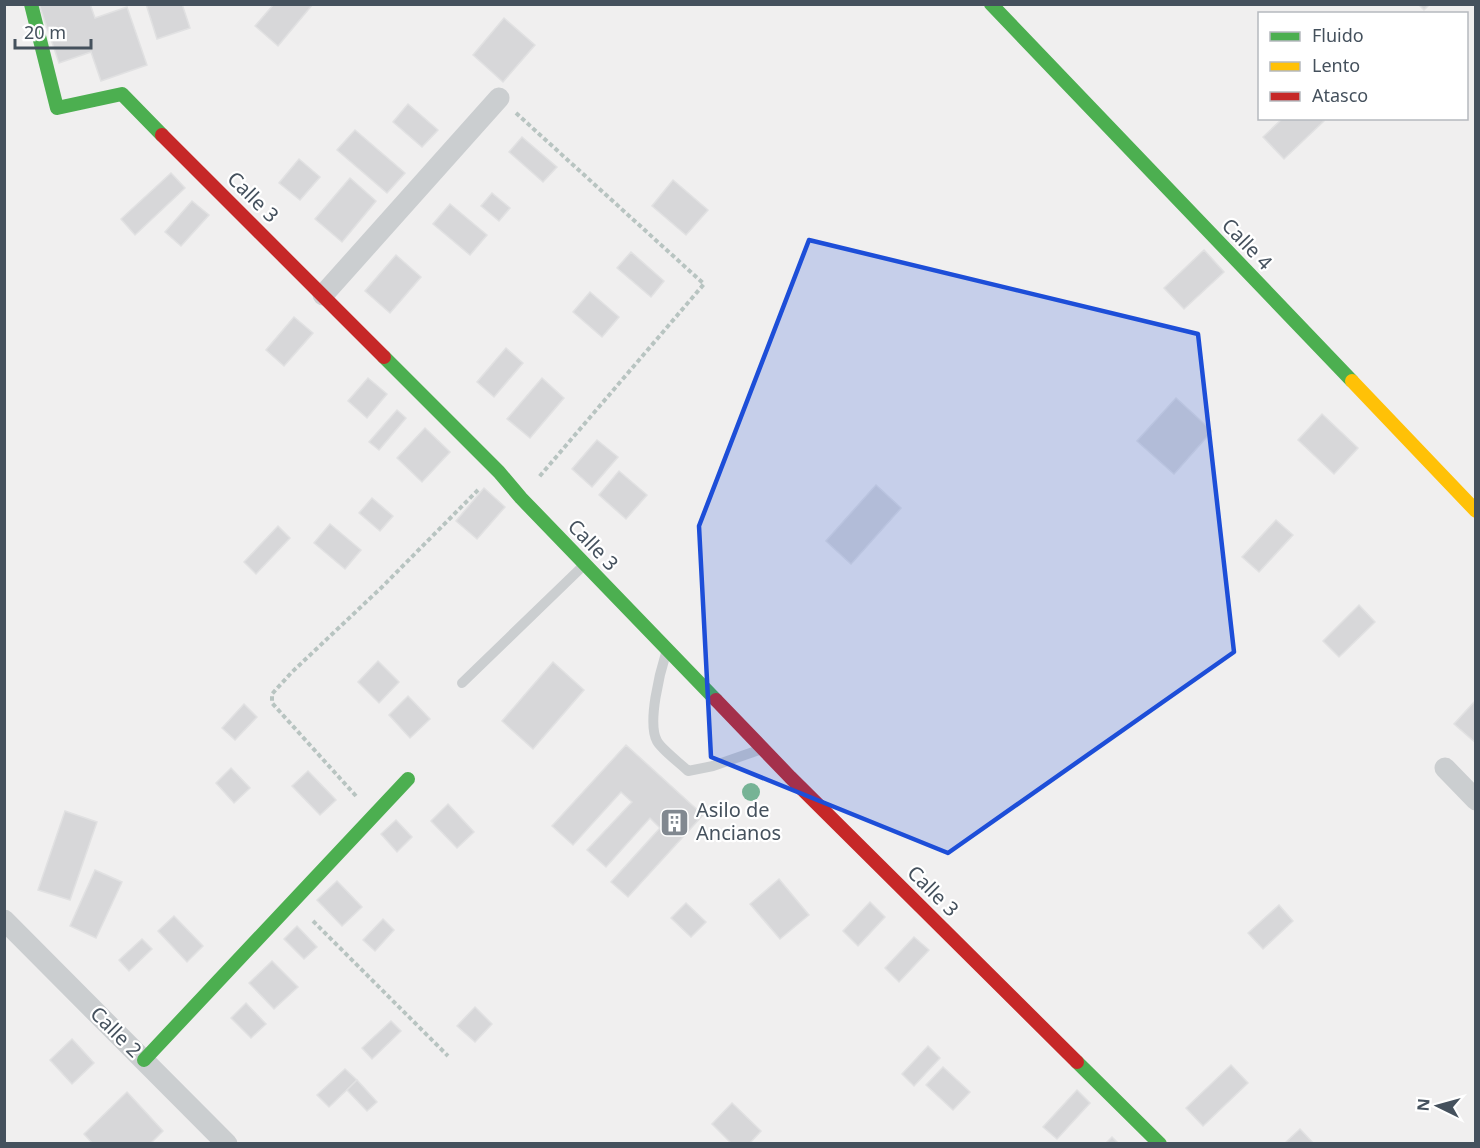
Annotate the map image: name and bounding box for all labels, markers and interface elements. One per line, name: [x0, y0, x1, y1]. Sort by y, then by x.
scale bar: [15, 12, 92, 50]
legend: [1258, 12, 1468, 120]
text: 20 m: [24, 20, 66, 44]
text: Fluido: [1312, 23, 1364, 47]
text: Lento: [1312, 53, 1360, 77]
text: Atasco: [1312, 83, 1368, 107]
street label: Calle 3: [222, 165, 285, 228]
street label: Calle 4: [1216, 212, 1279, 276]
street label: Calle 3: [562, 513, 625, 576]
place label: Asilo de Ancianos: [696, 796, 781, 846]
building icon: Asilo de Ancianos: [659, 806, 691, 838]
street label: Calle 3: [902, 859, 965, 922]
street label: Calle 2: [85, 1000, 148, 1063]
north arrow: [1408, 1076, 1468, 1136]
text: N: [1412, 1097, 1435, 1112]

